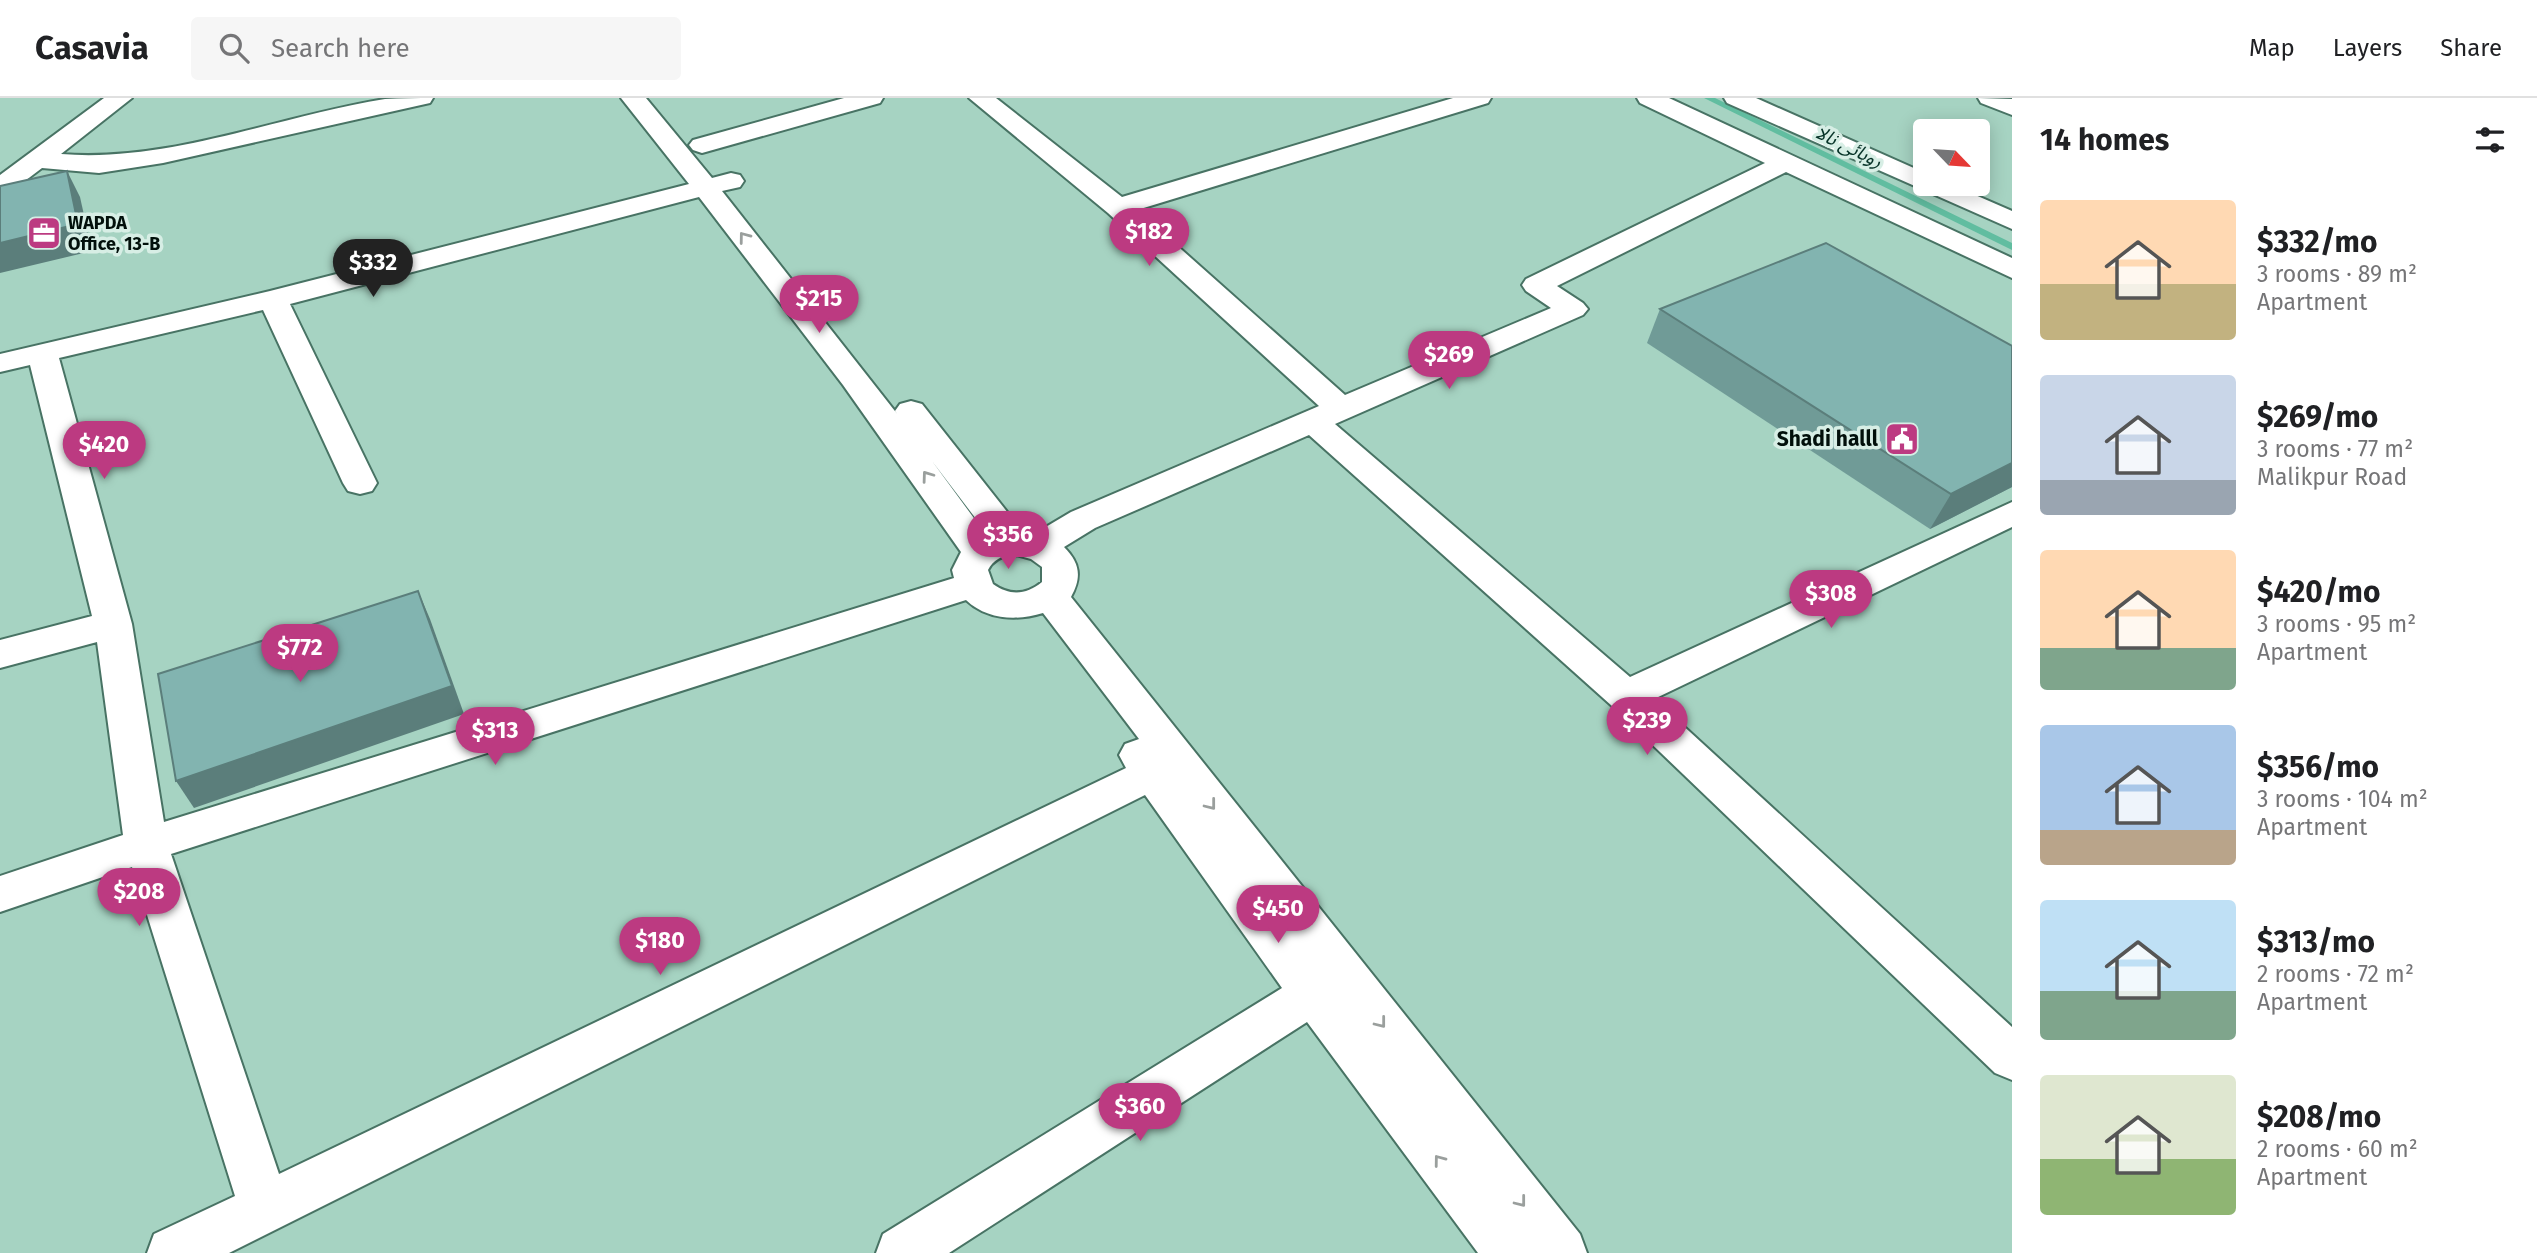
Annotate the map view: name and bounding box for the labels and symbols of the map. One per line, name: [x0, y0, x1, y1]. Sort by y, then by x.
north arrow: [1913, 119, 1990, 196]
water label: روہائی نالا: [1811, 120, 1886, 173]
pin: $182: [1108, 208, 1190, 268]
place label: WAPDA Office, 13-B: [68, 212, 160, 255]
office icon: WAPDA Office, 13-B: [25, 214, 63, 252]
one-way arrow: [740, 232, 752, 245]
pin: $332: [332, 240, 414, 299]
pin: $215: [778, 275, 860, 335]
pin: $269: [1408, 331, 1490, 391]
public building icon: Shadi halll: [1883, 420, 1921, 458]
pin: $420: [63, 422, 145, 481]
place label: Shadi halll: [1777, 426, 1879, 452]
one-way arrow: [923, 471, 935, 484]
pin: $356: [967, 512, 1049, 571]
pin: $308: [1790, 570, 1872, 630]
pin: $772: [259, 624, 341, 684]
pin: $239: [1606, 698, 1688, 757]
pin: $313: [454, 708, 536, 767]
one-way arrow: [1203, 797, 1216, 810]
pin: $208: [98, 868, 180, 928]
pin: $450: [1237, 886, 1319, 945]
pin: $180: [619, 918, 701, 977]
one-way arrow: [1372, 1016, 1385, 1028]
pin: $360: [1099, 1084, 1181, 1143]
one-way arrow: [1435, 1155, 1448, 1168]
one-way arrow: [1513, 1194, 1525, 1207]

